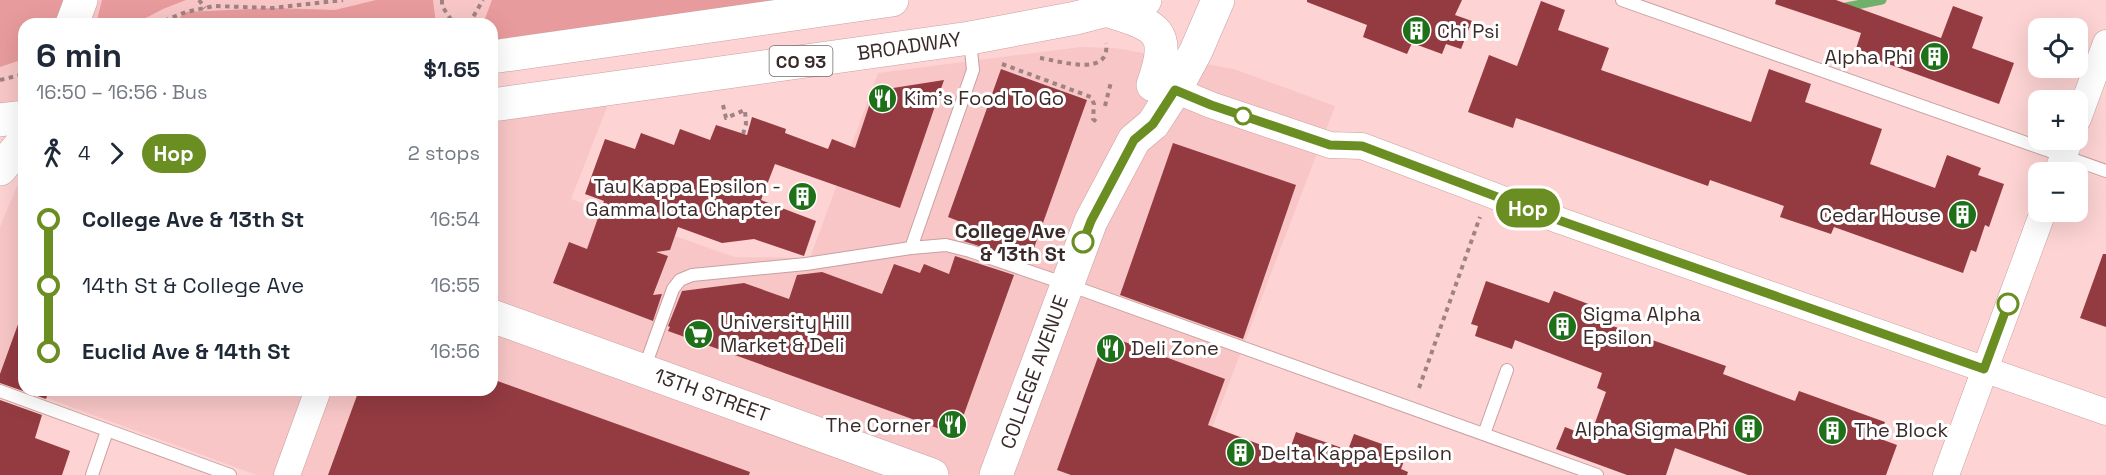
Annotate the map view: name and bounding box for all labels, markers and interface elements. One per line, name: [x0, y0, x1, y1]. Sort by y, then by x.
building icon: Chi Psi: [1400, 15, 1432, 47]
place label: Chi Psi: [1437, 18, 1499, 44]
map controls: [2028, 18, 2088, 222]
button: locate: [2028, 18, 2088, 78]
street label: BROADWAY: [855, 26, 963, 66]
text: 6 min: [36, 35, 122, 77]
building icon: Alpha Phi: [1918, 41, 1950, 73]
place label: Alpha Phi: [1825, 44, 1913, 70]
road number: CO 93: [770, 46, 832, 76]
text: $1.65: [424, 55, 480, 83]
text: 16:50 – 16:56 · Bus: [36, 79, 208, 105]
restaurant icon: Kim's Food To Go: [867, 82, 899, 114]
place label: Kim's Food To Go: [904, 85, 1064, 111]
button: +: [2028, 90, 2088, 150]
unlabelled marker: [1234, 107, 1252, 125]
icon: walk: [36, 137, 69, 170]
icon: forward: [100, 137, 133, 170]
text: 4: [78, 140, 91, 166]
text: Hop: [154, 140, 194, 167]
text: 2 stops: [408, 140, 480, 166]
button: −: [2028, 162, 2088, 222]
place label: Tau Kappa Epsilon - Gamma Iota Chapter: [585, 173, 781, 222]
building icon: Tau Kappa Epsilon - Gamma Iota Chapter: [786, 181, 818, 213]
line badge: Hop: [1494, 188, 1562, 228]
text: Hop: [1508, 195, 1548, 222]
building icon: Cedar House: [1946, 199, 1978, 231]
place label: Cedar House: [1819, 202, 1941, 228]
text: College Ave & 13th St: [82, 205, 304, 233]
text: 16:54: [430, 206, 480, 232]
place label: College Ave & 13th St: [955, 218, 1066, 267]
marker: College Ave & 13th St: [1072, 231, 1094, 253]
text: 14th St & College Ave: [82, 271, 304, 299]
text: 16:55: [430, 272, 480, 298]
street label: COLLEGE AVENUE: [994, 292, 1074, 452]
unlabelled marker: [1997, 293, 2019, 315]
place label: Sigma Alpha Epsilon: [1583, 301, 1701, 350]
place label: University Hill Market & Deli: [720, 309, 850, 358]
building icon: Sigma Alpha Epsilon: [1546, 310, 1578, 342]
supermarket icon: University Hill Market & Deli: [683, 318, 715, 350]
restaurant icon: Deli Zone: [1094, 332, 1126, 364]
place label: Deli Zone: [1131, 335, 1219, 361]
text: Euclid Ave & 14th St: [82, 337, 291, 365]
text: 16:56: [430, 338, 480, 364]
street label: 13TH STREET: [651, 362, 773, 428]
restaurant icon: The Corner: [936, 409, 968, 441]
place label: The Corner: [826, 412, 931, 438]
building icon: Alpha Sigma Phi: [1732, 413, 1764, 445]
building icon: The Block: [1817, 414, 1849, 446]
place label: Alpha Sigma Phi: [1575, 416, 1727, 442]
place label: The Block: [1854, 417, 1948, 443]
building icon: Delta Kappa Epsilon: [1224, 437, 1256, 469]
place label: Delta Kappa Epsilon: [1261, 440, 1452, 466]

